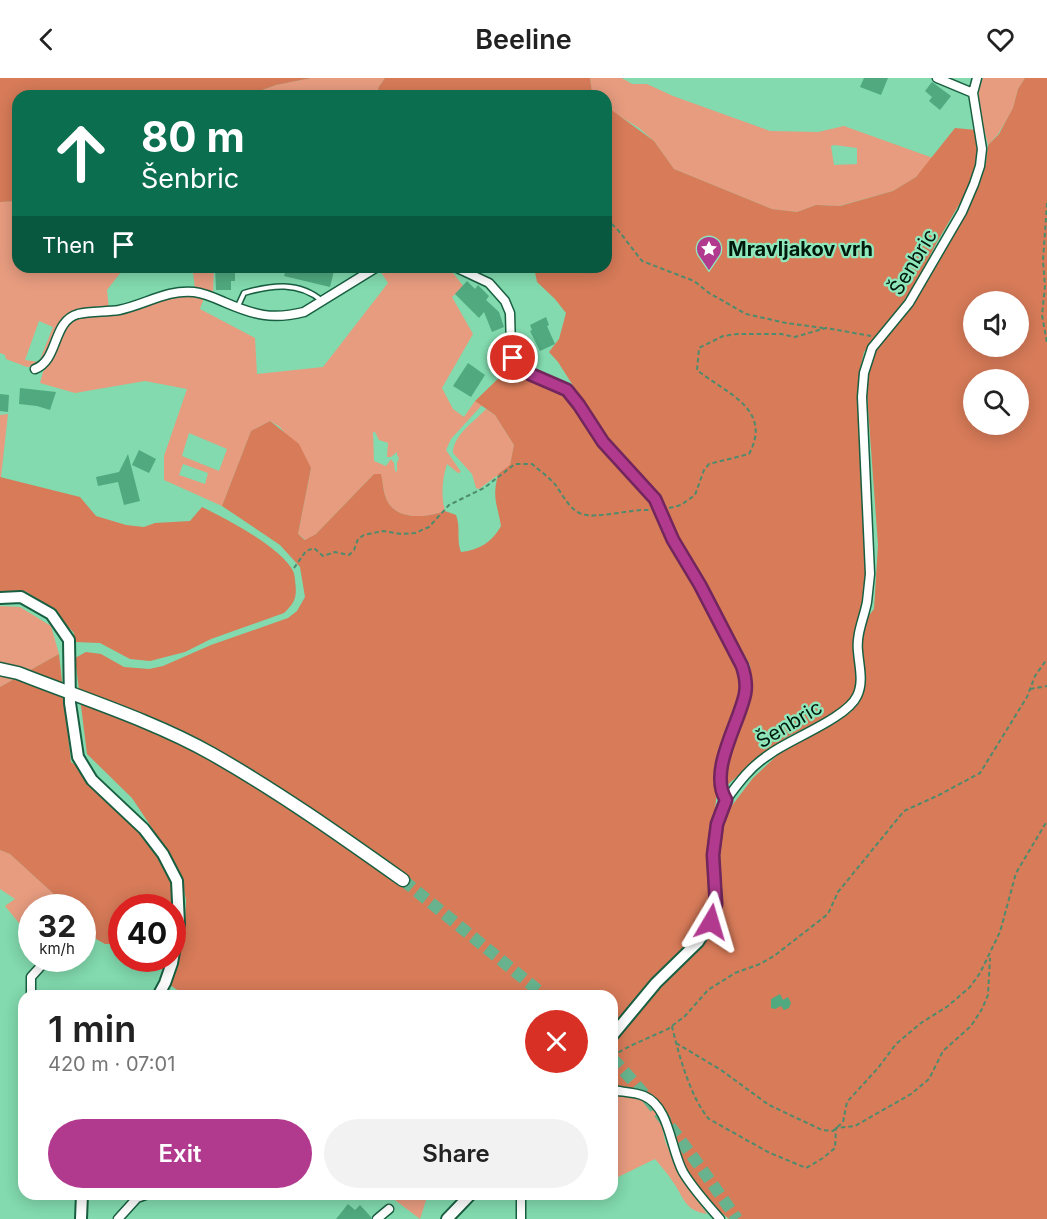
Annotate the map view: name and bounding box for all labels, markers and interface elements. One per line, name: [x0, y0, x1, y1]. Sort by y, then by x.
icon: back: [30, 23, 63, 56]
text: Beeline: [475, 23, 572, 56]
icon: heart: [984, 23, 1017, 56]
text: 80 m: [141, 111, 245, 162]
icon: ahead: [42, 114, 120, 192]
text: Šenbric: [141, 162, 239, 195]
street label: Šenbric: [884, 225, 942, 299]
icon: arrive: [107, 228, 140, 261]
text: Then: [42, 232, 95, 258]
place icon: Mravljakov vrh: [694, 234, 724, 272]
place label: Mravljakov vrh: [728, 237, 873, 261]
map controls: [963, 291, 1029, 435]
button: sound: [963, 291, 1029, 357]
pin: [487, 332, 538, 383]
icon: arrive: [496, 341, 529, 374]
button: search: [963, 369, 1029, 435]
street label: Šenbric: [752, 695, 826, 753]
position arrow: [679, 890, 743, 954]
speed limit sign: 40: [108, 894, 186, 972]
text: 32: [38, 908, 76, 944]
text: km/h: [39, 939, 75, 958]
text: 1 min: [48, 1007, 136, 1051]
button: close: [525, 1010, 588, 1073]
text: 420 m · 07:01: [48, 1052, 175, 1076]
button: Exit: [48, 1119, 312, 1188]
button: Share: [324, 1119, 588, 1188]

